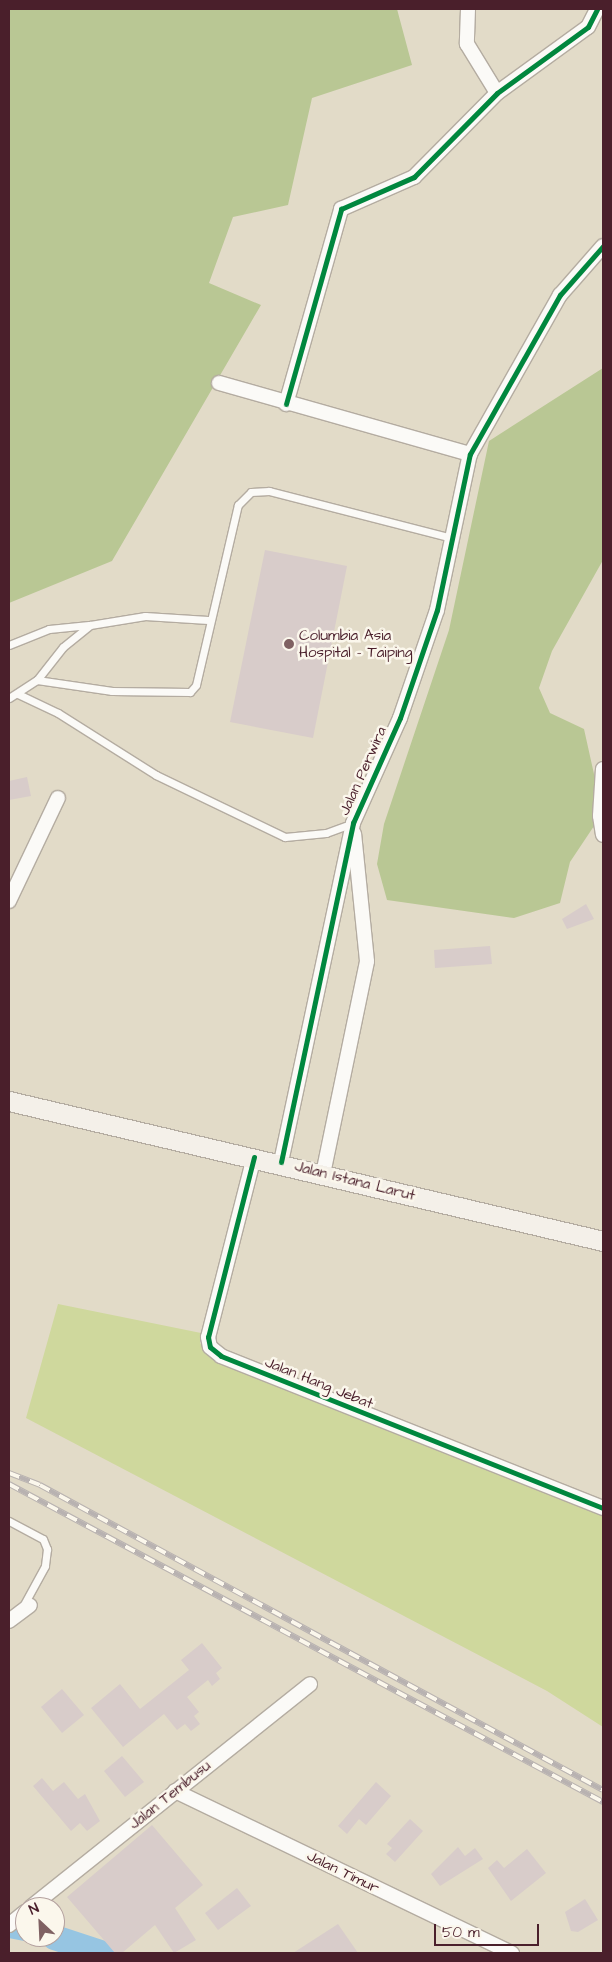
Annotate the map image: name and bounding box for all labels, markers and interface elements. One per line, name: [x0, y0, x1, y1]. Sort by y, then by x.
place label: Columbia Asia Hospital - Taiping: [299, 626, 412, 661]
marker: Columbia Asia Hospital - Taiping: [283, 638, 295, 650]
street label: Jalan Perwira: [335, 724, 391, 818]
street label: Jalan Istana Larut: [293, 1157, 417, 1205]
street label: Jalan Hang Jebat: [262, 1353, 376, 1413]
street label: Jalan Tembusu: [126, 1757, 214, 1833]
street label: Jalan Timur: [304, 1847, 382, 1897]
north arrow: [15, 1897, 65, 1947]
text: N: [26, 1898, 42, 1920]
scale bar: [437, 1914, 542, 1946]
text: 50 m: [442, 1922, 480, 1943]

